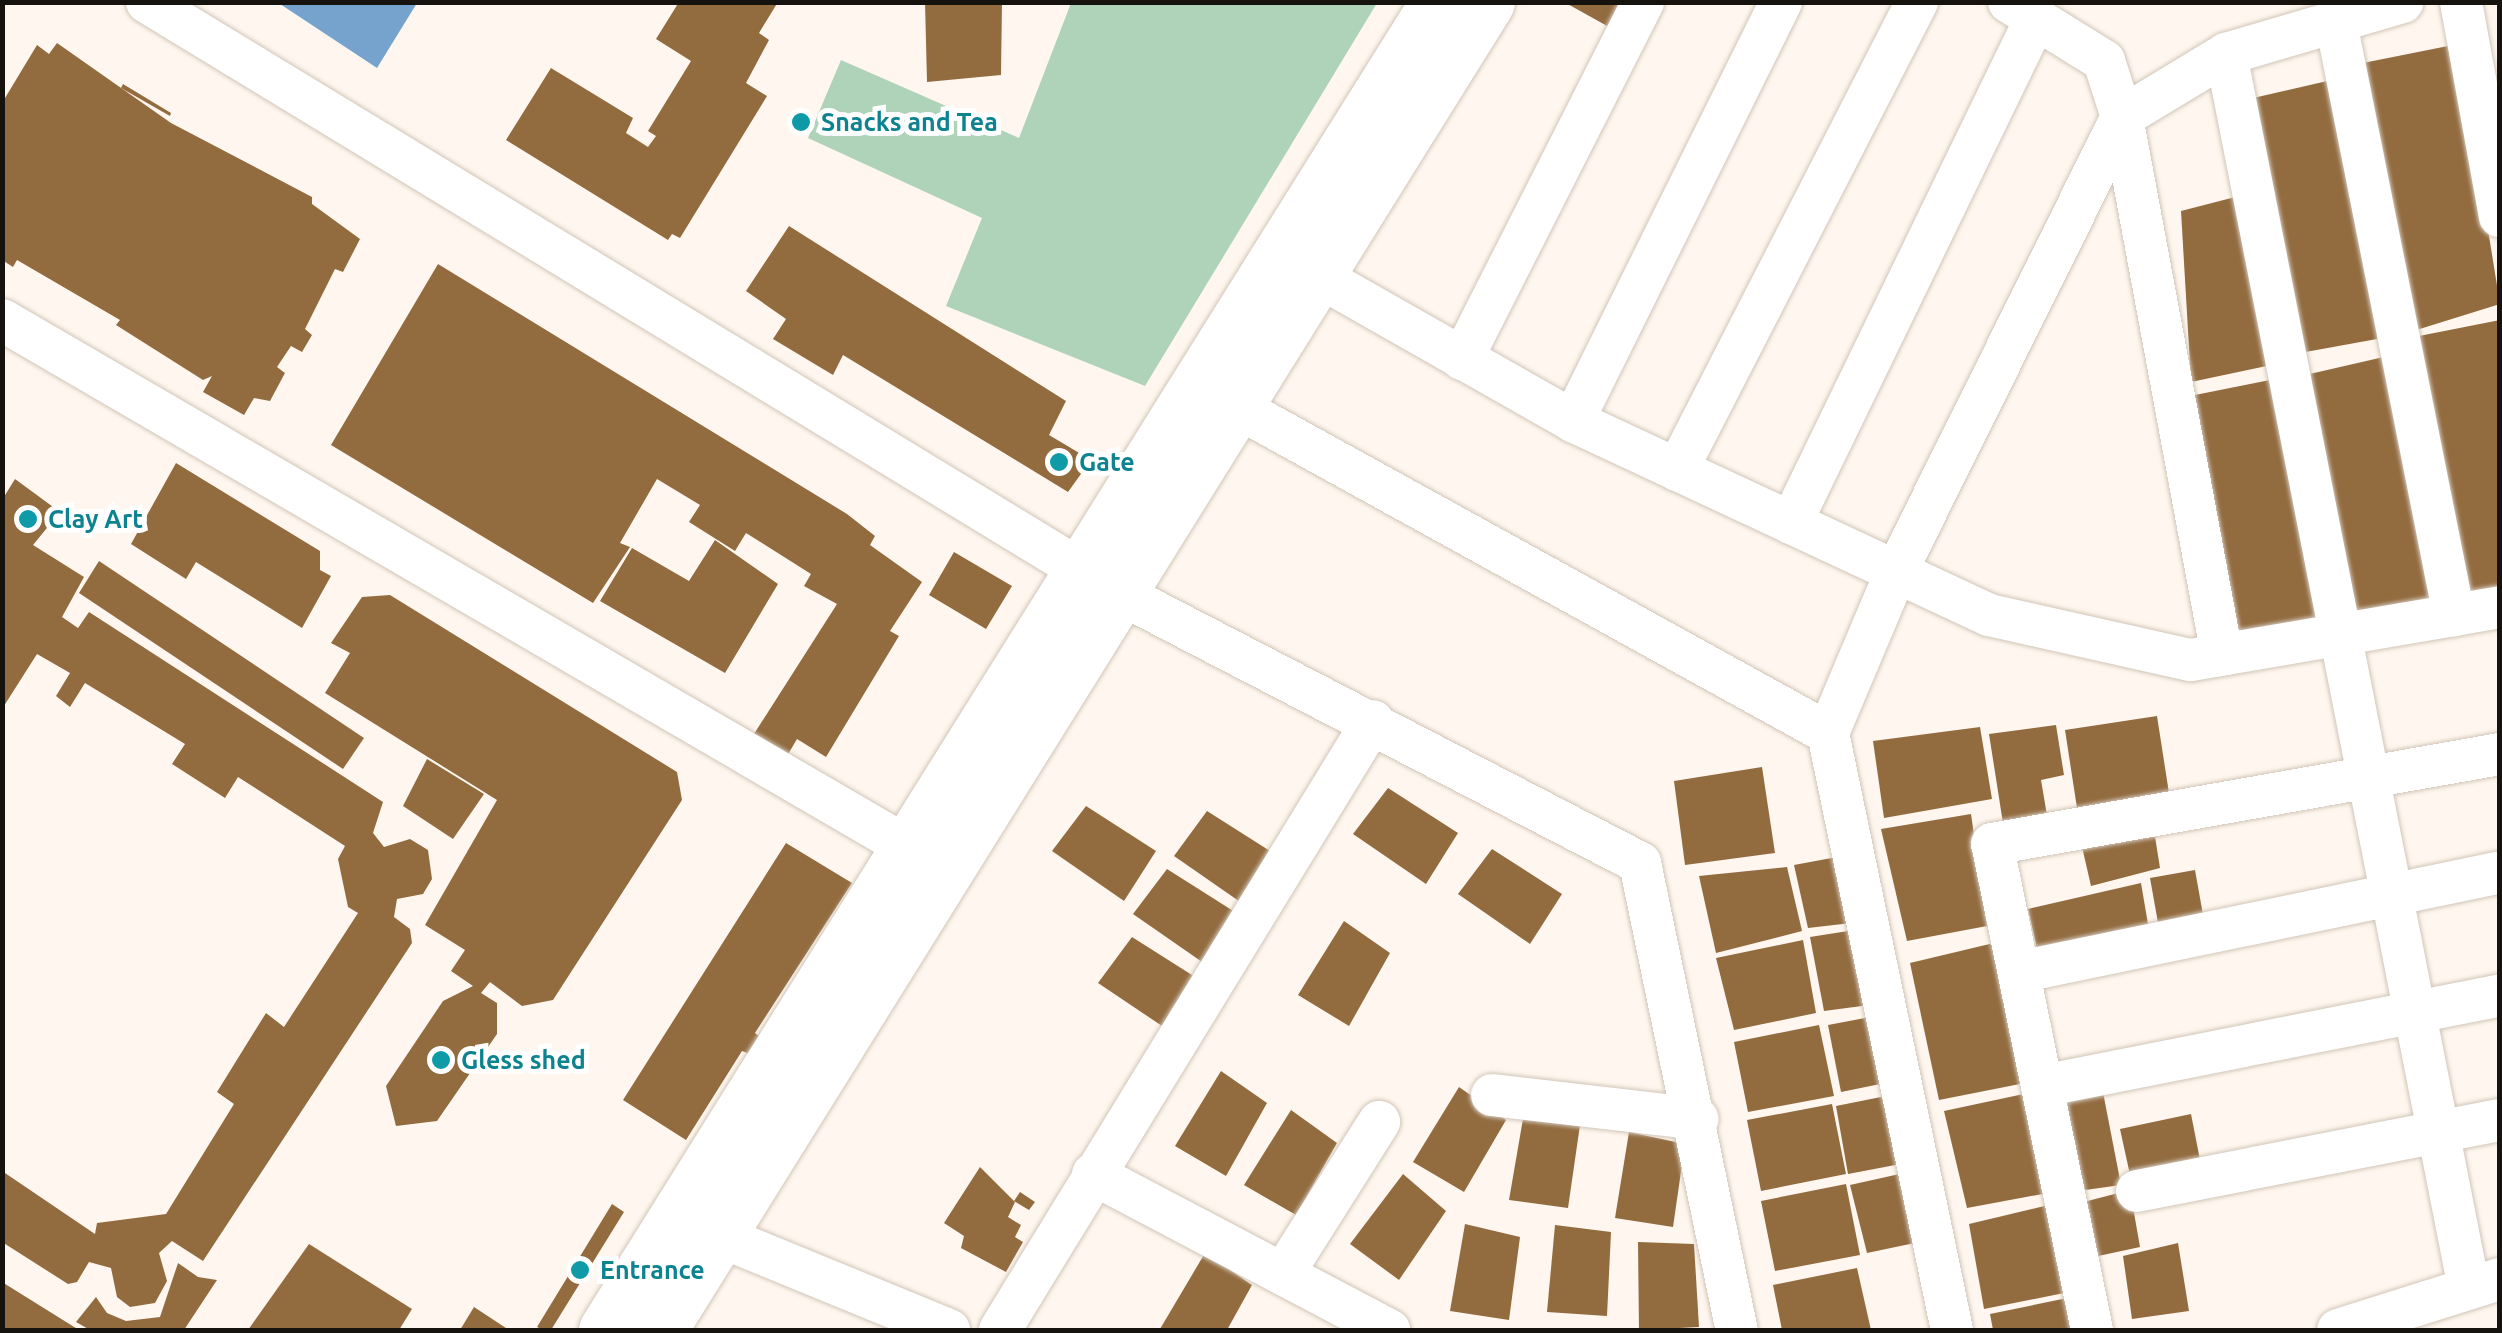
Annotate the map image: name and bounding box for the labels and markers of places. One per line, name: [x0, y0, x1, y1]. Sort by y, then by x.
place label: Snacks and Tea: [821, 107, 998, 137]
marker: Snacks and Tea: [790, 111, 812, 133]
place label: Gate: [1079, 447, 1135, 477]
marker: Gate: [1048, 451, 1070, 473]
place label: Clay Art: [48, 504, 143, 534]
marker: Clay Art: [17, 508, 39, 530]
place label: Gless shed: [461, 1045, 586, 1075]
marker: Gless shed: [430, 1049, 452, 1071]
place label: Entrance: [600, 1255, 705, 1285]
marker: Entrance: [569, 1259, 591, 1281]

